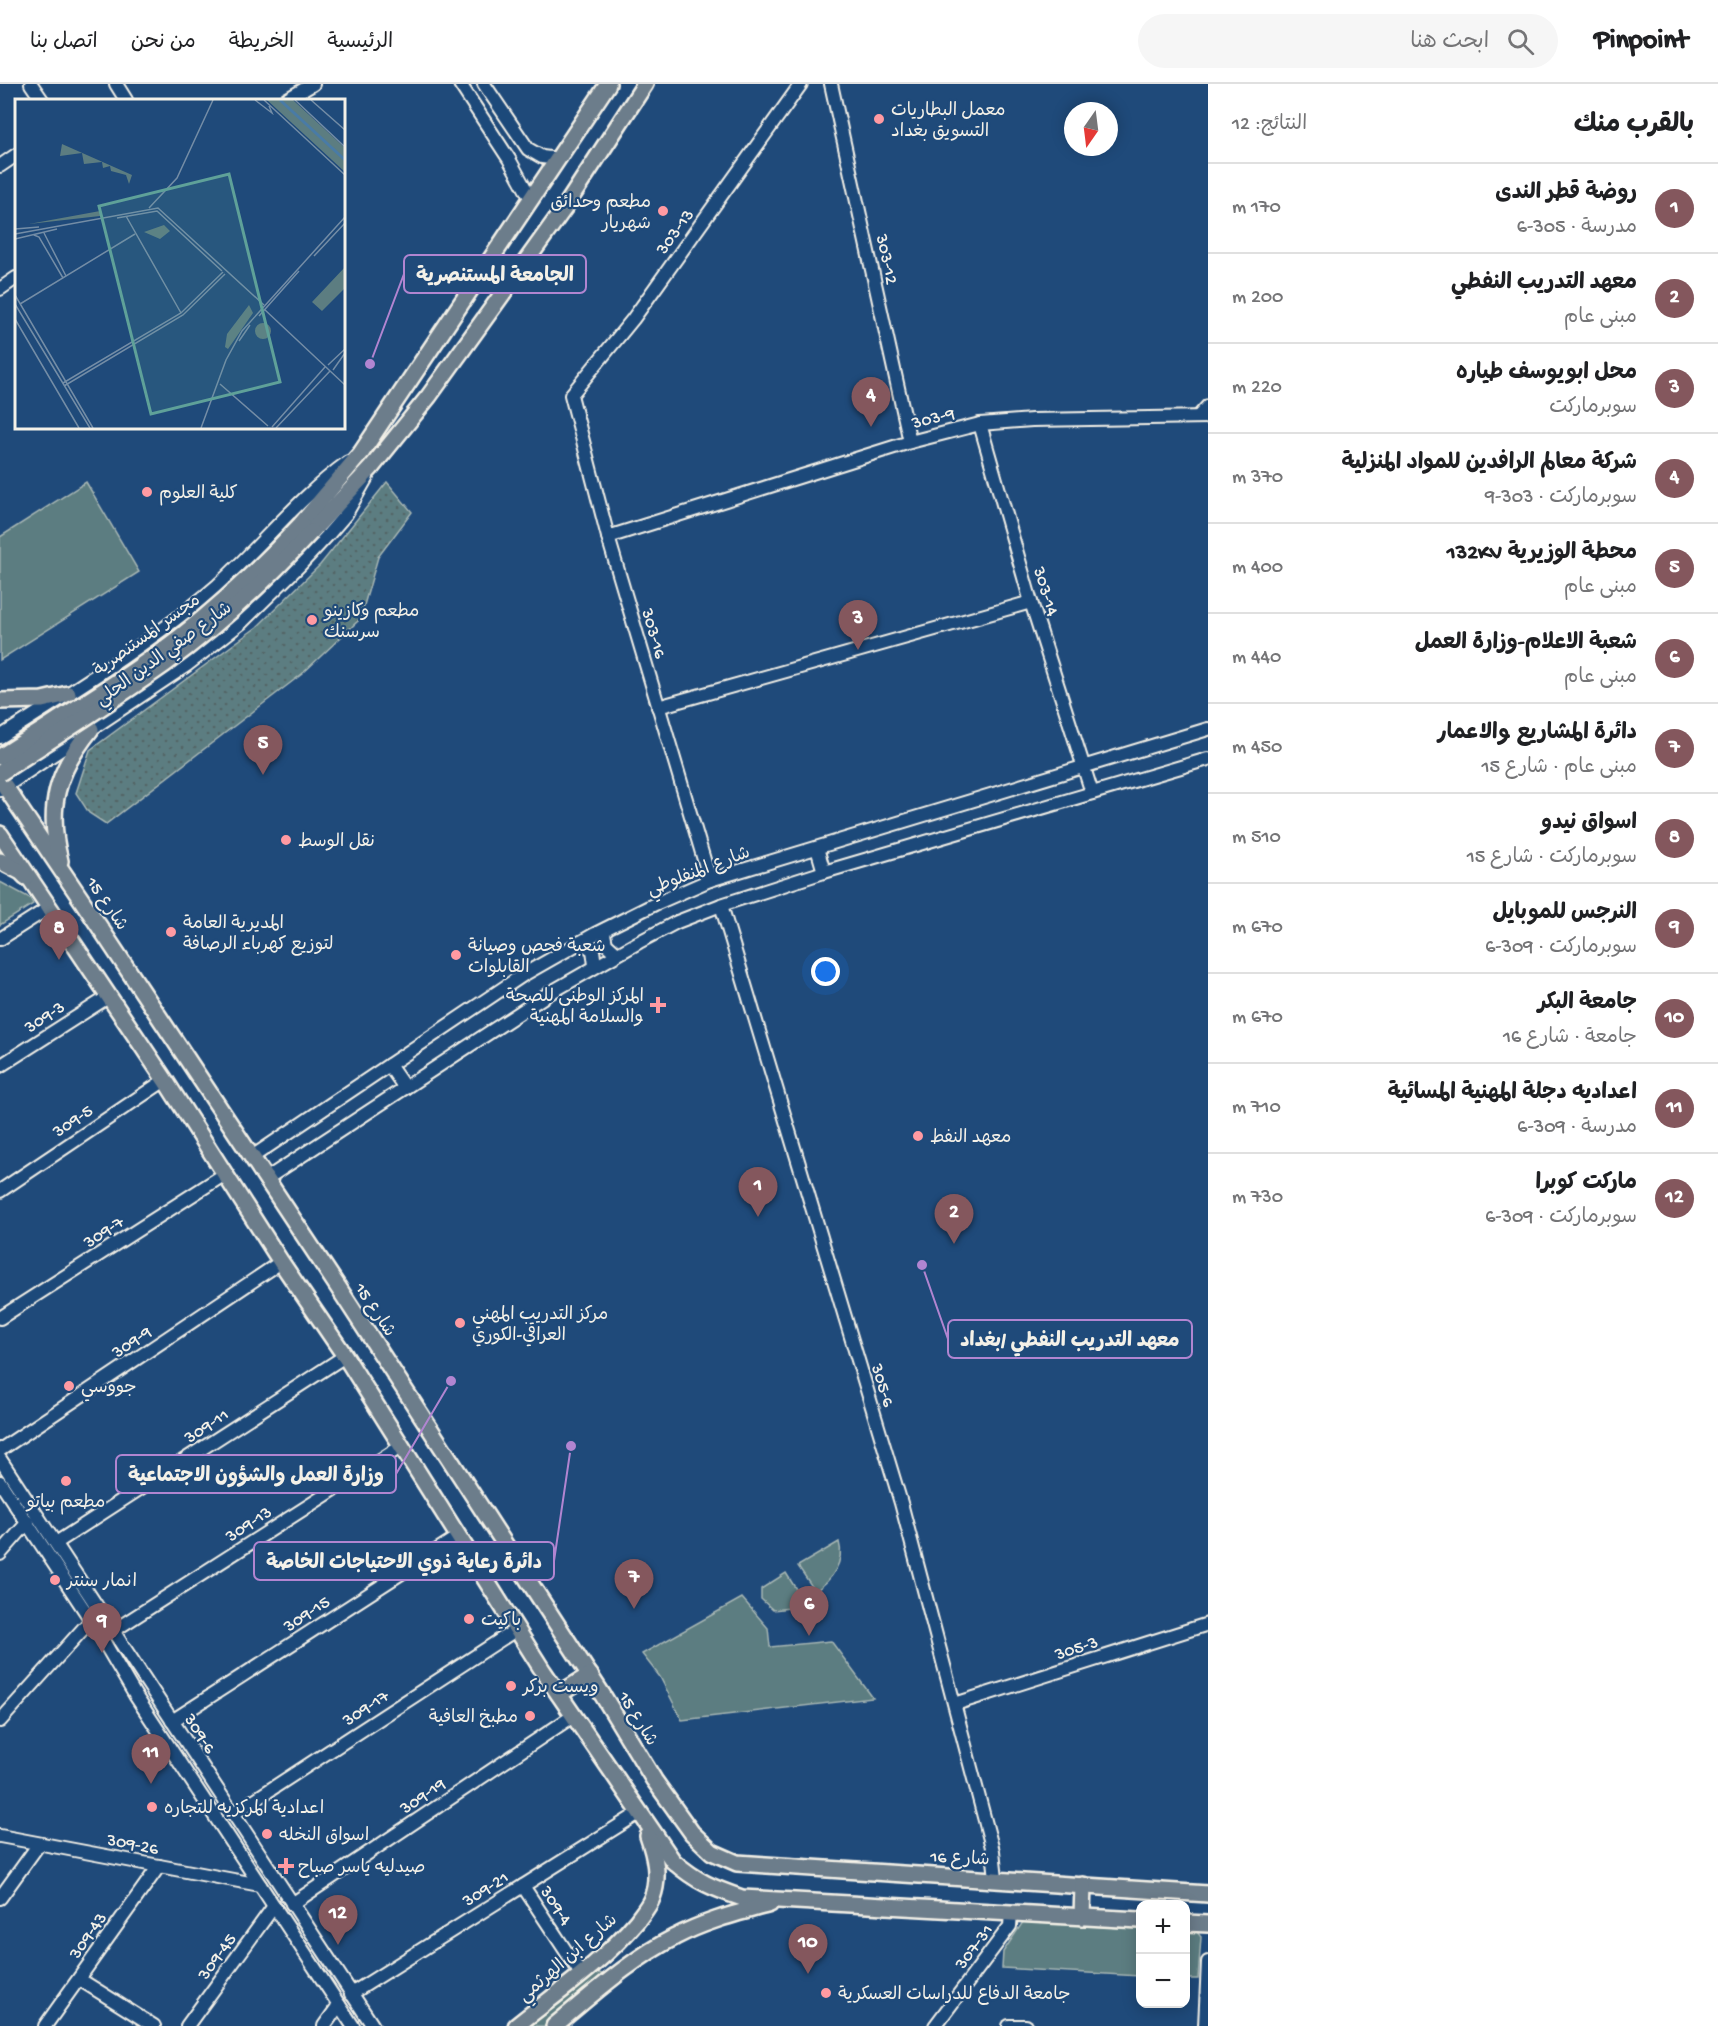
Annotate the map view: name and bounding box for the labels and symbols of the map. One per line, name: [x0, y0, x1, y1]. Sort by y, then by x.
inset map: [15, 99, 345, 429]
place label: معمل البطاريات التسويق بغداد: [891, 101, 1006, 143]
north arrow: [1064, 102, 1118, 156]
marker: معمل البطاريات التسويق بغداد: [872, 112, 886, 126]
place label: مطعم وحدائق شهريار: [550, 193, 651, 235]
marker: مطعم وحدائق شهريار: [656, 204, 670, 218]
street label: 303-13: [652, 206, 700, 260]
street label: 303-12: [870, 232, 901, 287]
callout: الجامعة المستنصرية: [404, 255, 586, 293]
text: الجامعة المستنصرية: [416, 265, 574, 289]
pin: 4: [852, 378, 890, 427]
street label: 303-9: [909, 404, 957, 435]
place label: كلية العلوم: [159, 484, 238, 506]
marker: كلية العلوم: [140, 485, 154, 499]
street label: 303-14: [1027, 564, 1062, 619]
street label: مجسر المستنصرية: [90, 590, 205, 682]
street label: شارع صفي الدين الحلي: [92, 599, 238, 714]
pin: 3: [838, 600, 878, 650]
place label: مطعم وكازينو سرسنك: [323, 602, 419, 644]
street label: 303-16: [635, 605, 670, 662]
marker: مطعم وكازينو سرسنك: [305, 613, 319, 627]
pin: 5: [244, 726, 282, 775]
place label: نقل الوسط: [298, 832, 375, 853]
marker: نقل الوسط: [279, 833, 293, 847]
street label: شارع المنفلوطي: [644, 843, 754, 904]
street label: شارع 15: [80, 873, 131, 935]
pin: 8: [40, 910, 78, 960]
place label: المديرية العامة لتوزيع كهرباء الرصافة: [183, 914, 334, 956]
marker: المديرية العامة لتوزيع كهرباء الرصافة: [164, 925, 178, 939]
place label: شعبة فحص وصيانة القابلوات: [468, 937, 606, 979]
marker: شعبة فحص وصيانة القابلوات: [449, 948, 463, 962]
your location: [811, 957, 840, 986]
place label: المركز الوطني للصحة والسلامة المهنية: [506, 987, 644, 1029]
marker: المركز الوطني للصحة والسلامة المهنية: [649, 996, 667, 1014]
street label: 309-3: [21, 997, 69, 1039]
street label: 309-5: [49, 1101, 97, 1144]
place label: معهد النفط: [930, 1128, 1011, 1149]
marker: معهد النفط: [911, 1129, 925, 1143]
pin: 1: [738, 1168, 777, 1217]
pin: 2: [934, 1194, 974, 1244]
street label: 309-7: [80, 1212, 129, 1254]
street label: شارع 15: [348, 1279, 399, 1341]
place label: مركز التدريب المهني العراقي-الكوري: [472, 1305, 608, 1347]
marker: مركز التدريب المهني العراقي-الكوري: [453, 1316, 467, 1330]
callout: معهد التدريب النفطي /بغداد: [948, 1320, 1192, 1358]
street label: 309-9: [108, 1322, 156, 1364]
text: معهد التدريب النفطي /بغداد: [960, 1330, 1180, 1357]
street label: 305-6: [865, 1361, 898, 1411]
place label: جووسي: [81, 1378, 136, 1402]
marker: جووسي: [62, 1379, 76, 1393]
street label: 309-11: [180, 1405, 234, 1450]
callout: وزارة العمل والشؤون الاجتماعية: [116, 1455, 396, 1493]
text: وزارة العمل والشؤون الاجتماعية: [128, 1465, 384, 1489]
marker: مطعم بياتو: [59, 1474, 73, 1488]
place label: مطعم بياتو: [25, 1493, 105, 1515]
street label: 309-13: [221, 1502, 276, 1548]
callout: دائرة رعاية ذوي الاحتياجات الخاصة: [254, 1542, 554, 1580]
text: دائرة رعاية ذوي الاحتياجات الخاصة: [266, 1552, 542, 1577]
pin: 7: [614, 1560, 654, 1609]
place label: انمار سنتر: [65, 1572, 137, 1593]
marker: انمار سنتر: [48, 1573, 62, 1587]
pin: 6: [790, 1586, 828, 1636]
street label: 309-15: [279, 1592, 334, 1638]
pin: 9: [82, 1604, 122, 1653]
place label: باكيت: [481, 1611, 521, 1632]
marker: باكيت: [462, 1612, 476, 1626]
street label: 305-3: [1052, 1633, 1101, 1666]
place label: ويست بركر: [521, 1678, 599, 1699]
marker: ويست بركر: [504, 1679, 518, 1693]
street label: 309-17: [338, 1686, 394, 1732]
street label: شارع 15: [612, 1687, 661, 1750]
place label: مطبخ العافية: [429, 1708, 518, 1729]
marker: مطبخ العافية: [523, 1709, 537, 1723]
street label: 309-6: [178, 1710, 220, 1759]
pin: 11: [132, 1734, 170, 1784]
street label: 309-19: [396, 1774, 450, 1820]
place label: اعدادية المركزيه للتجاره: [164, 1799, 324, 1820]
marker: اعدادية المركزيه للتجاره: [145, 1800, 159, 1814]
place label: اسواق النخله: [279, 1826, 369, 1847]
marker: اسواق النخله: [260, 1827, 274, 1841]
street label: 309-26: [104, 1830, 161, 1861]
street label: شارع 16: [929, 1847, 990, 1872]
place label: صيدليه ياسر صباح: [298, 1858, 425, 1879]
marker: صيدليه ياسر صباح: [279, 1859, 293, 1873]
street label: 309-21: [459, 1868, 513, 1913]
street label: 309-4: [534, 1882, 576, 1930]
pin: 12: [318, 1896, 358, 1945]
street label: 309-43: [65, 1909, 113, 1965]
street label: شارع ابن الهرثمي: [515, 1910, 624, 2010]
street label: 307-31: [951, 1921, 999, 1975]
pin: 10: [788, 1924, 828, 1974]
street label: 309-45: [194, 1930, 242, 1986]
place label: جامعة الدفاع للدراسات العسكرية: [838, 1985, 1070, 2006]
marker: جامعة الدفاع للدراسات العسكرية: [819, 1986, 833, 2000]

